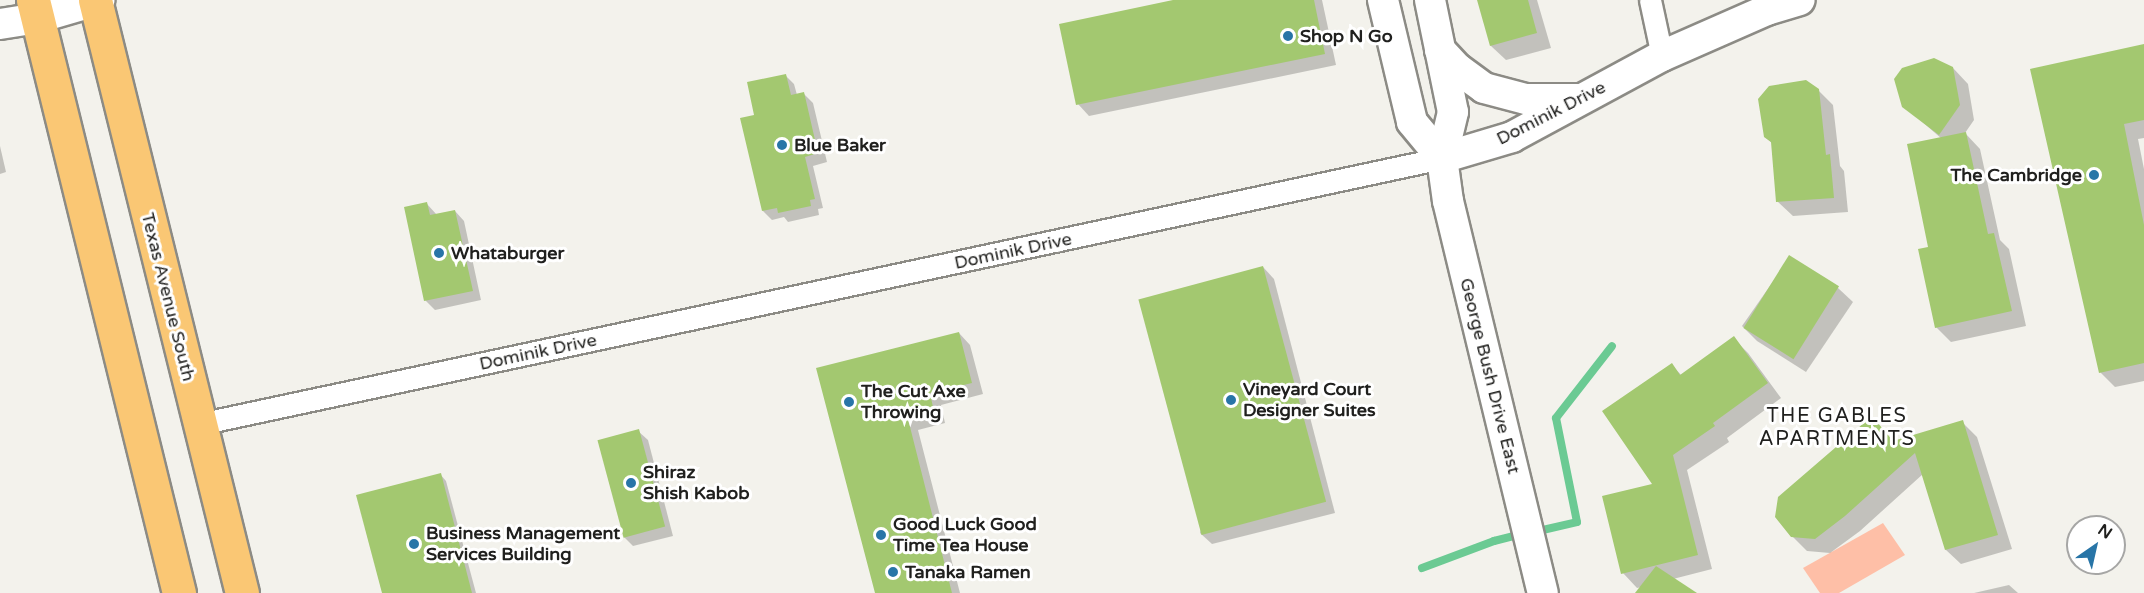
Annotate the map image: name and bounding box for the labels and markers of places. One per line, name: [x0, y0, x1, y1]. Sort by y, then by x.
place label: Shop N Go: [1300, 25, 1393, 47]
marker: Shop N Go: [1281, 29, 1295, 43]
place label: Blue Baker: [794, 134, 886, 156]
marker: Blue Baker: [775, 138, 789, 152]
place label: The Cambridge: [1951, 164, 2082, 186]
marker: The Cambridge: [2087, 168, 2101, 182]
place label: Whataburger: [451, 242, 564, 264]
marker: Whataburger: [432, 246, 446, 260]
place label: Vineyard Court Designer Suites: [1243, 379, 1376, 422]
place label: The Cut Axe Throwing: [861, 381, 966, 424]
marker: Vineyard Court Designer Suites: [1224, 393, 1238, 407]
marker: The Cut Axe Throwing: [842, 395, 856, 409]
place label: Shiraz Shish Kabob: [643, 462, 750, 504]
marker: Shiraz Shish Kabob: [624, 476, 638, 490]
place label: Good Luck Good Time Tea House: [893, 514, 1037, 556]
place label: Business Management Services Building: [426, 523, 620, 566]
marker: Good Luck Good Time Tea House: [874, 528, 888, 542]
marker: Business Management Services Building: [407, 537, 421, 551]
place label: Tanaka Ramen: [905, 561, 1031, 583]
marker: Tanaka Ramen: [886, 565, 900, 579]

